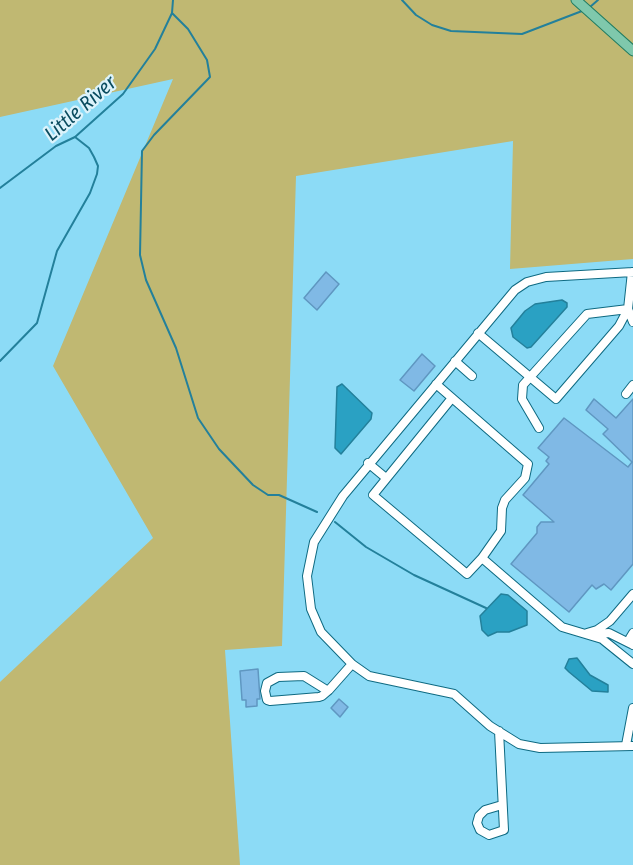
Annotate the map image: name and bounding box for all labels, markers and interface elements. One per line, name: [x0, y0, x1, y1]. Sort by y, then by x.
water label: Little River: [40, 71, 122, 147]

